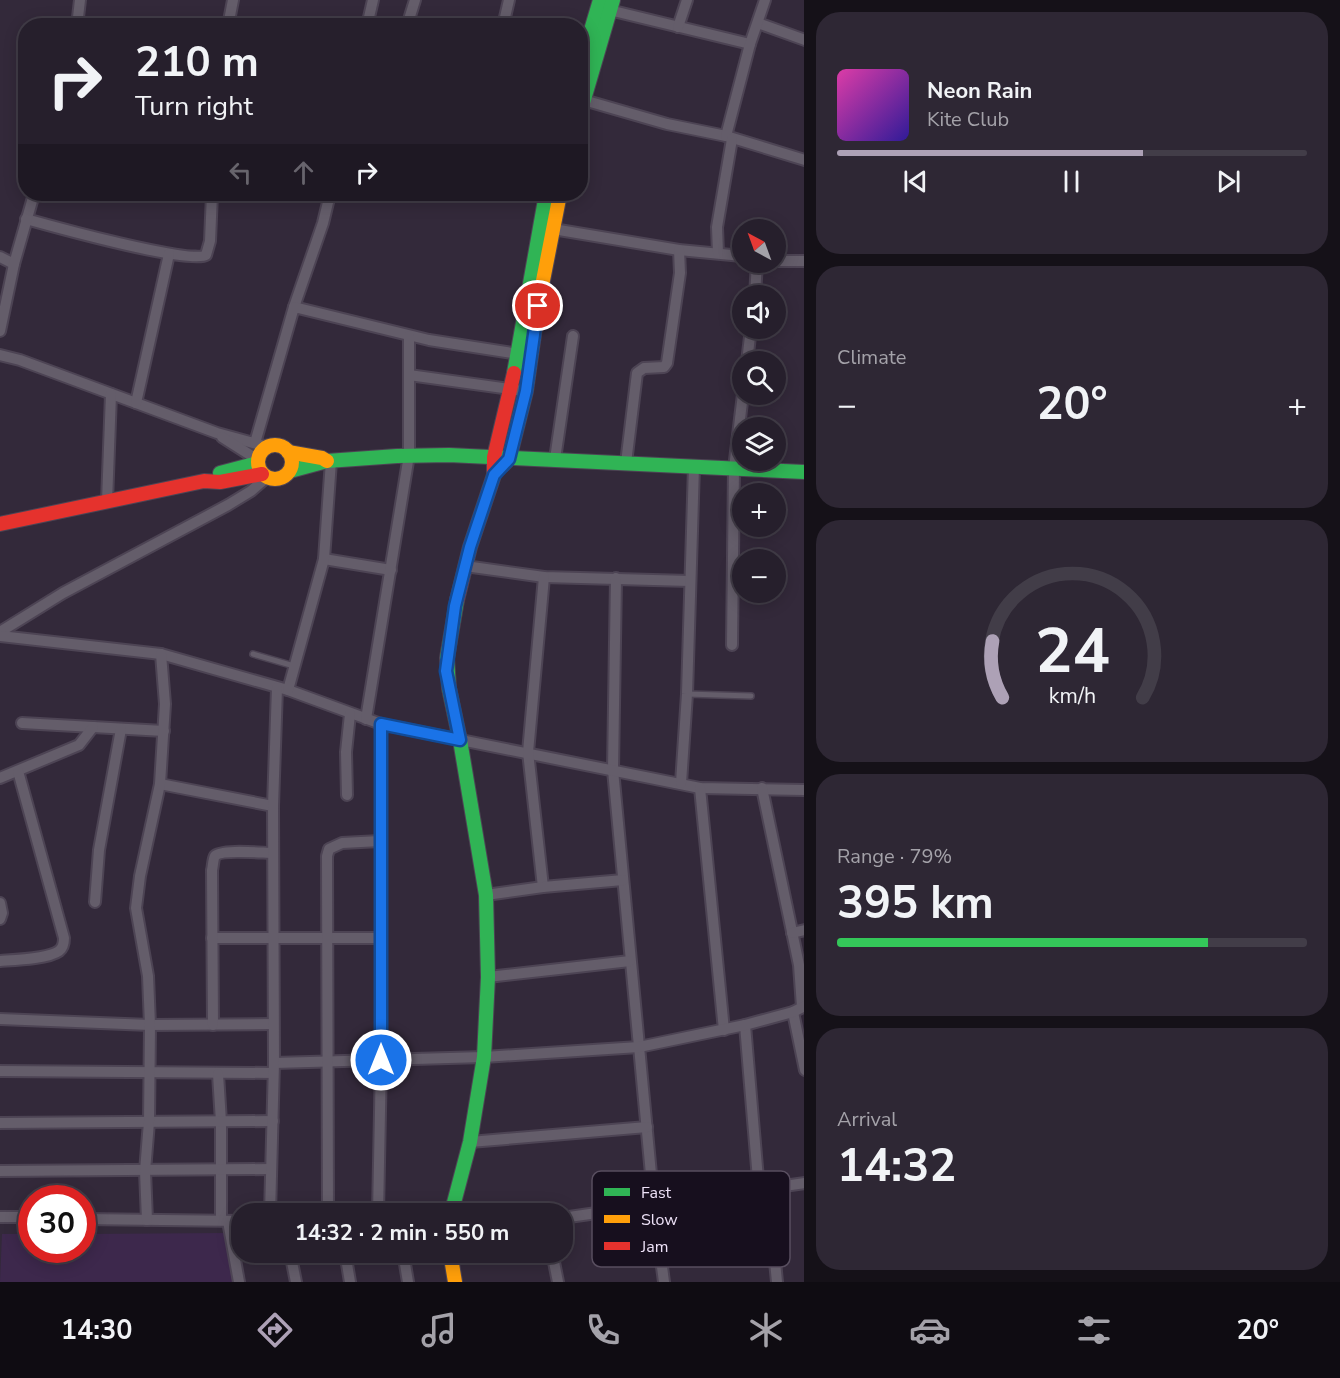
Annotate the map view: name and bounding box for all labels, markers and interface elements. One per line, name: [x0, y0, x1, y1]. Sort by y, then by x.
text: 210 m: [135, 34, 259, 91]
icon: right: [36, 42, 114, 120]
text: Neon Rain: [927, 76, 1032, 106]
text: Turn right: [135, 88, 253, 125]
text: Kite Club: [927, 106, 1009, 133]
icon: left: [224, 156, 257, 189]
icon: ahead: [287, 156, 320, 189]
icon: right: [350, 156, 383, 189]
icon: previous: [899, 165, 932, 198]
icon: pause: [1055, 165, 1088, 198]
icon: next: [1212, 165, 1245, 198]
north arrow: [732, 219, 786, 273]
map controls: [732, 219, 786, 603]
pin: [512, 280, 563, 331]
button: sound: [732, 285, 786, 339]
icon: arrive: [521, 289, 554, 322]
text: Climate: [837, 344, 906, 371]
button: search: [732, 351, 786, 405]
text: 20°: [1036, 374, 1108, 435]
text: −: [837, 383, 857, 428]
text: +: [1287, 383, 1307, 428]
button: layers: [732, 417, 786, 471]
button: +: [732, 483, 786, 537]
button: −: [732, 549, 786, 603]
text: 24: [1035, 609, 1109, 694]
text: km/h: [1048, 681, 1096, 711]
text: Range · 79%: [837, 843, 952, 870]
text: 395 km: [837, 873, 994, 934]
position arrow: [349, 1028, 413, 1092]
text: Arrival: [837, 1106, 897, 1133]
text: 14:32: [837, 1136, 956, 1197]
legend: [592, 1171, 790, 1267]
text: Fast: [641, 1182, 672, 1204]
speed limit sign: 30: [18, 1185, 96, 1263]
text: Slow: [641, 1209, 678, 1231]
text: 14:32 · 2 min · 550 m: [295, 1218, 509, 1248]
text: Jam: [640, 1236, 668, 1258]
icon: directions: [254, 1309, 296, 1351]
icon: music: [418, 1309, 460, 1351]
icon: phone: [582, 1309, 624, 1351]
icon: climate: [745, 1309, 787, 1351]
icon: car: [909, 1309, 951, 1351]
icon: filters: [1073, 1309, 1115, 1351]
text: 14:30: [61, 1312, 132, 1349]
text: 20°: [1236, 1312, 1279, 1349]

